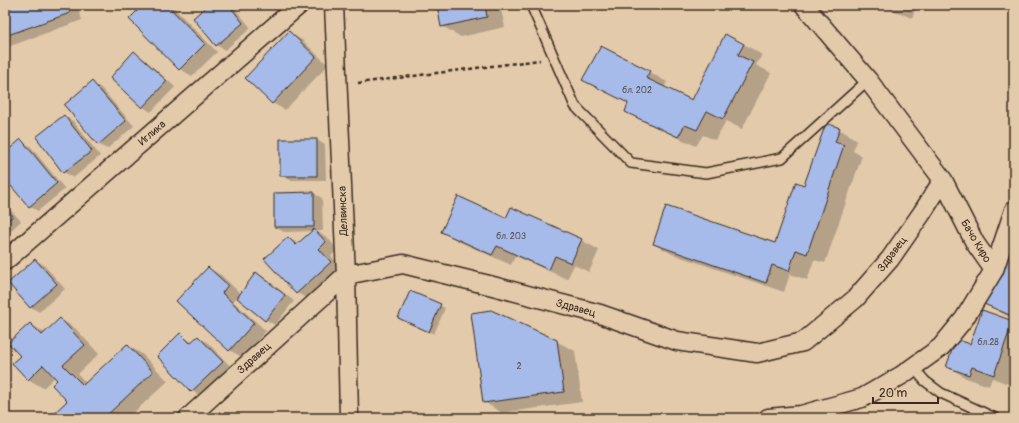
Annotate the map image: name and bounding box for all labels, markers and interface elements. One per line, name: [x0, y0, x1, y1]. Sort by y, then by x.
house number: бл. 202: [622, 85, 652, 96]
street label: Иглика: [136, 118, 168, 148]
street label: Делвинска: [336, 186, 350, 237]
street label: Бачо Киро: [958, 217, 994, 265]
house number: бл. 203: [496, 231, 526, 242]
street label: Здравец: [874, 234, 910, 274]
street label: Здравец: [554, 296, 598, 320]
house number: бл.28: [977, 337, 999, 348]
street label: Здравец: [234, 339, 274, 377]
house number: 2: [516, 361, 522, 372]
scale bar: [873, 379, 938, 405]
text: 20 m: [879, 386, 908, 401]

